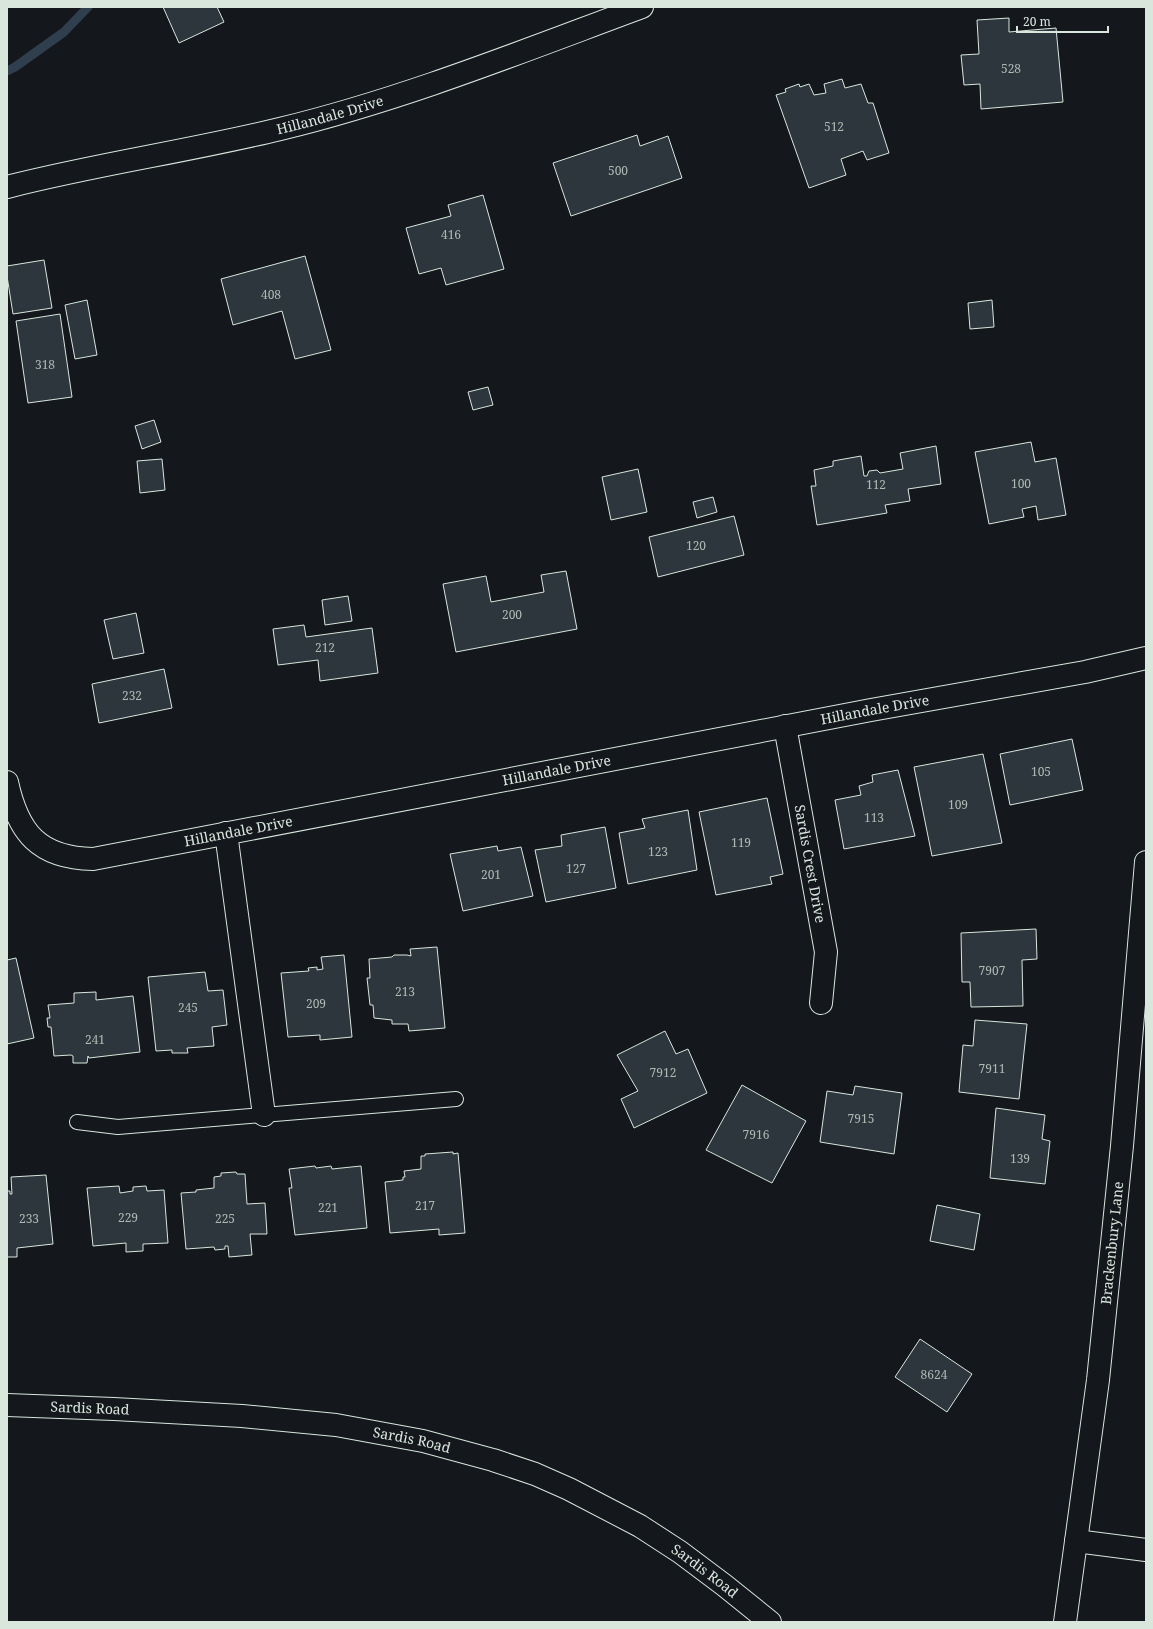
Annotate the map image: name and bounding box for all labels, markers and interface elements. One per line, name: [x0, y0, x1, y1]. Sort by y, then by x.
scale bar: [1017, 8, 1108, 34]
text: 20 m: [1023, 13, 1051, 30]
house number: 528: [1001, 60, 1021, 77]
street label: Hillandale Drive: [275, 91, 386, 138]
house number: 512: [824, 118, 844, 135]
house number: 500: [608, 162, 628, 179]
house number: 416: [441, 226, 461, 243]
house number: 408: [261, 286, 281, 303]
house number: 318: [35, 356, 55, 373]
house number: 100: [1011, 475, 1031, 492]
house number: 112: [866, 476, 886, 493]
house number: 120: [686, 537, 706, 554]
house number: 200: [502, 606, 522, 623]
house number: 212: [315, 639, 335, 656]
house number: 232: [122, 687, 142, 704]
street label: Hillandale Drive: [819, 690, 931, 728]
street label: Hillandale Drive: [501, 750, 612, 789]
house number: 105: [1031, 763, 1051, 780]
house number: 109: [948, 796, 968, 813]
street label: Sardis Crest Drive: [790, 803, 831, 924]
house number: 113: [864, 809, 884, 826]
street label: Hillandale Drive: [183, 811, 294, 850]
house number: 119: [731, 834, 751, 851]
house number: 123: [648, 843, 668, 860]
house number: 127: [566, 860, 586, 877]
house number: 201: [481, 866, 501, 883]
house number: 7907: [979, 962, 1006, 979]
house number: 213: [395, 983, 415, 1000]
house number: 209: [306, 995, 326, 1012]
house number: 245: [178, 999, 198, 1016]
house number: 241: [85, 1031, 105, 1048]
house number: 7911: [979, 1060, 1005, 1077]
house number: 7912: [650, 1064, 676, 1081]
house number: 7915: [848, 1110, 874, 1127]
house number: 7916: [743, 1126, 770, 1143]
house number: 139: [1010, 1150, 1030, 1167]
street label: Brackenbury Lane: [1096, 1180, 1127, 1305]
house number: 217: [415, 1197, 435, 1214]
house number: 221: [318, 1199, 338, 1216]
house number: 229: [118, 1209, 138, 1226]
house number: 233: [19, 1210, 39, 1227]
house number: 225: [215, 1210, 235, 1227]
house number: 8624: [921, 1366, 948, 1383]
street label: Sardis Road: [50, 1397, 130, 1419]
street label: Sardis Road: [372, 1422, 453, 1457]
street label: Sardis Road: [668, 1539, 743, 1602]

